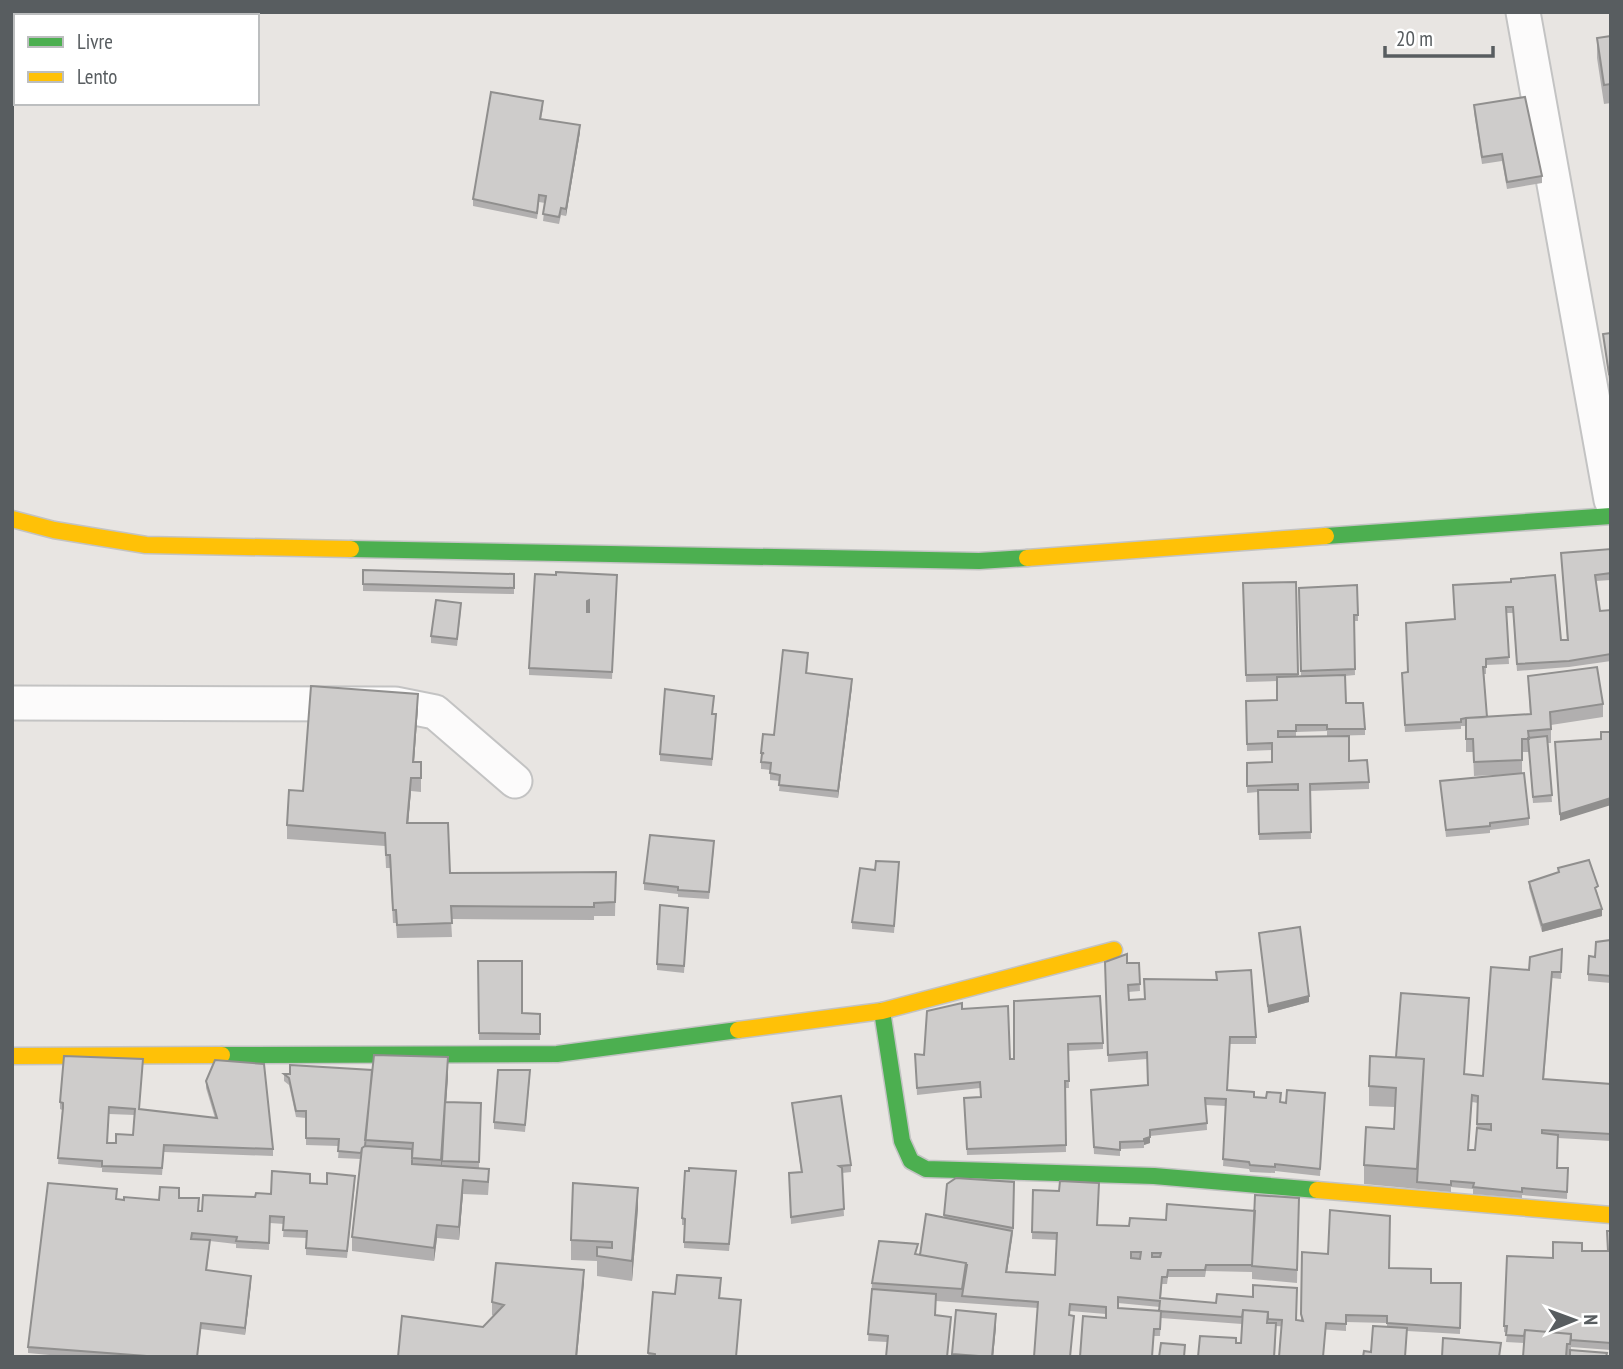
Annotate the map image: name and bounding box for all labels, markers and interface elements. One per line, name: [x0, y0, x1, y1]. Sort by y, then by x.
legend: [14, 14, 259, 105]
scale bar: [1385, 14, 1494, 58]
text: 20 m: [1396, 25, 1433, 52]
text: Livre: [77, 28, 113, 55]
text: Lento: [77, 63, 117, 90]
north arrow: [1539, 1285, 1609, 1355]
text: N: [1579, 1314, 1603, 1325]

